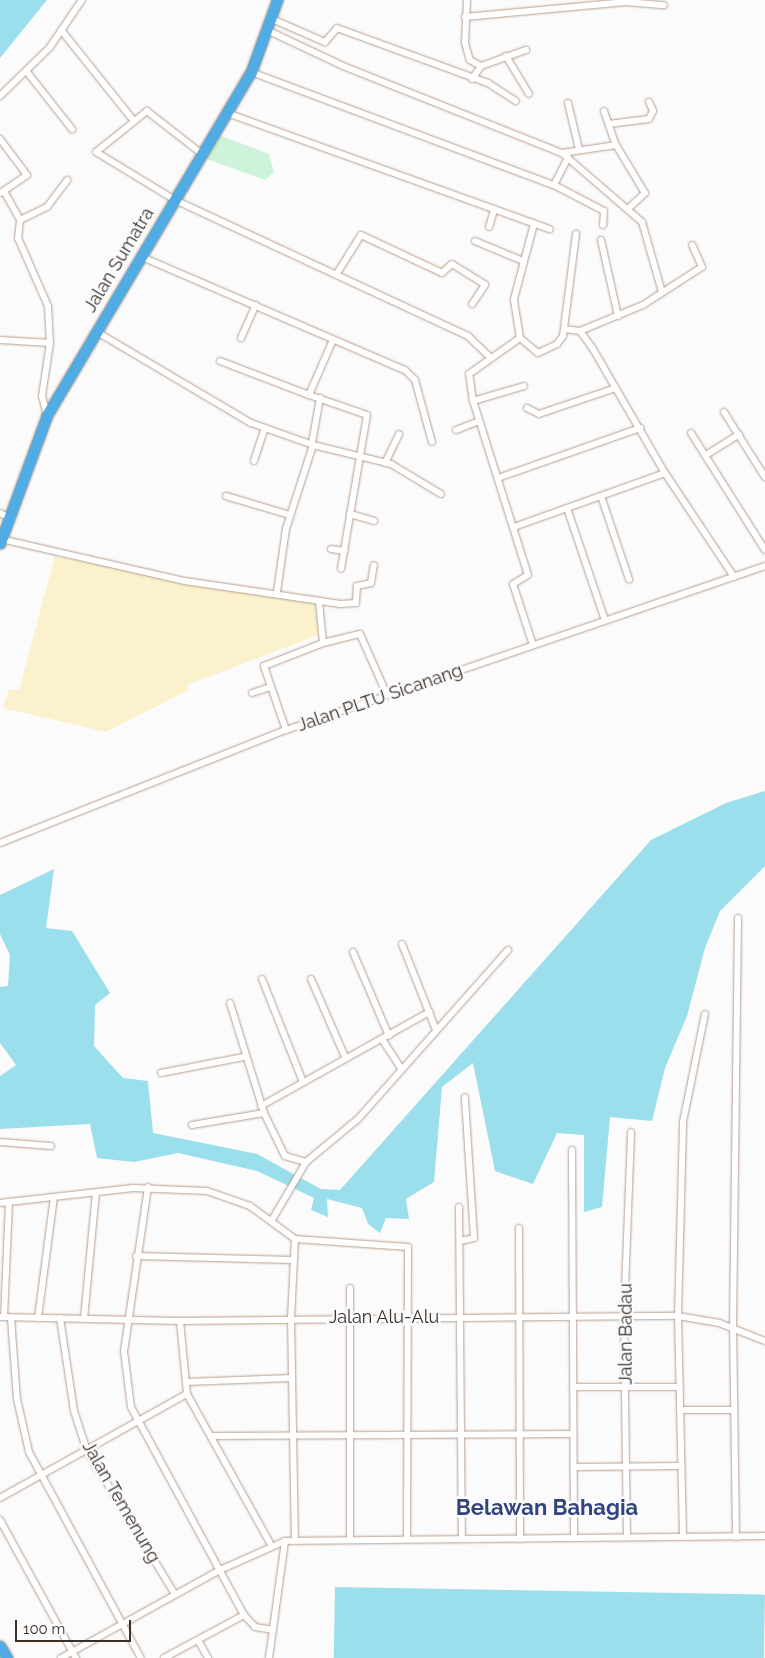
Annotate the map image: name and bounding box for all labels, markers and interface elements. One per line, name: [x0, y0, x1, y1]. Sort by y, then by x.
street label: Jalan Sumatra: [79, 204, 159, 316]
street label: Jalan PLTU Sicanang: [295, 660, 465, 736]
street label: Jalan Badau: [615, 1283, 637, 1385]
street label: Jalan Alu-Alu: [328, 1306, 440, 1328]
street label: Jalan Temenung: [77, 1437, 165, 1567]
district label: Belawan Bahagia: [456, 1495, 638, 1521]
scale bar: [18, 1610, 134, 1642]
text: 100 m: [23, 1620, 65, 1638]

